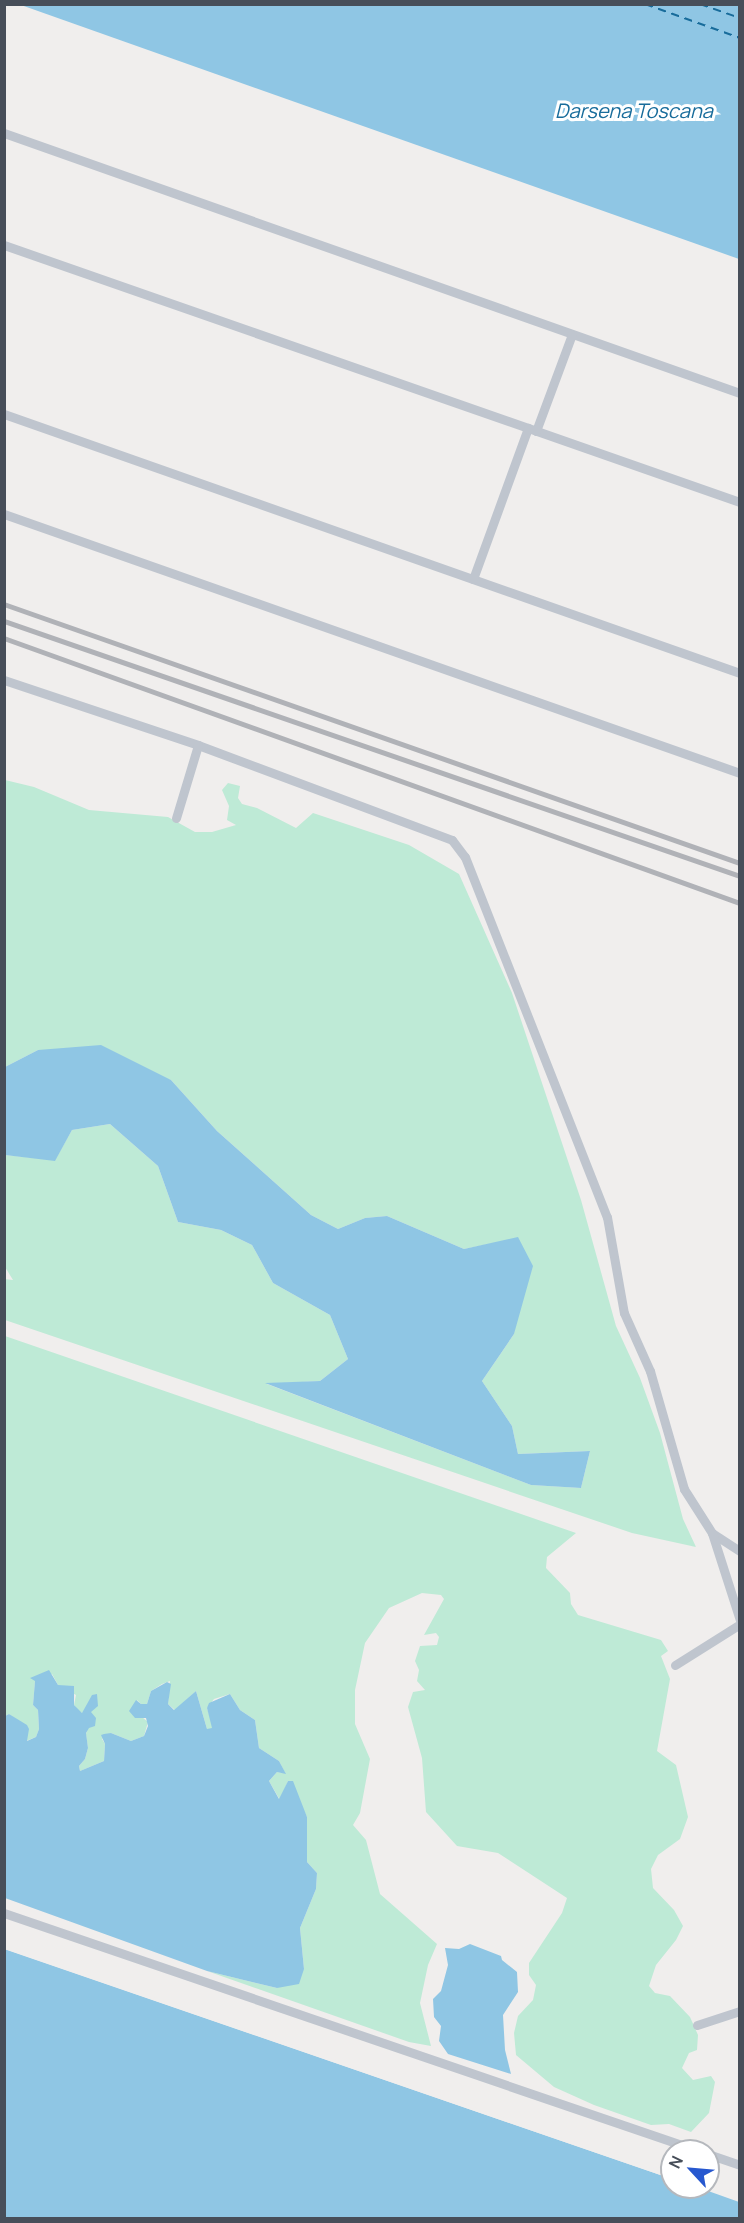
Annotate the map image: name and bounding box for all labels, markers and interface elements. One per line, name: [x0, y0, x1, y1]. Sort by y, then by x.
water label: Darsena Toscana: [555, 98, 713, 122]
north arrow: [660, 2139, 720, 2199]
text: N: [663, 2152, 688, 2172]

